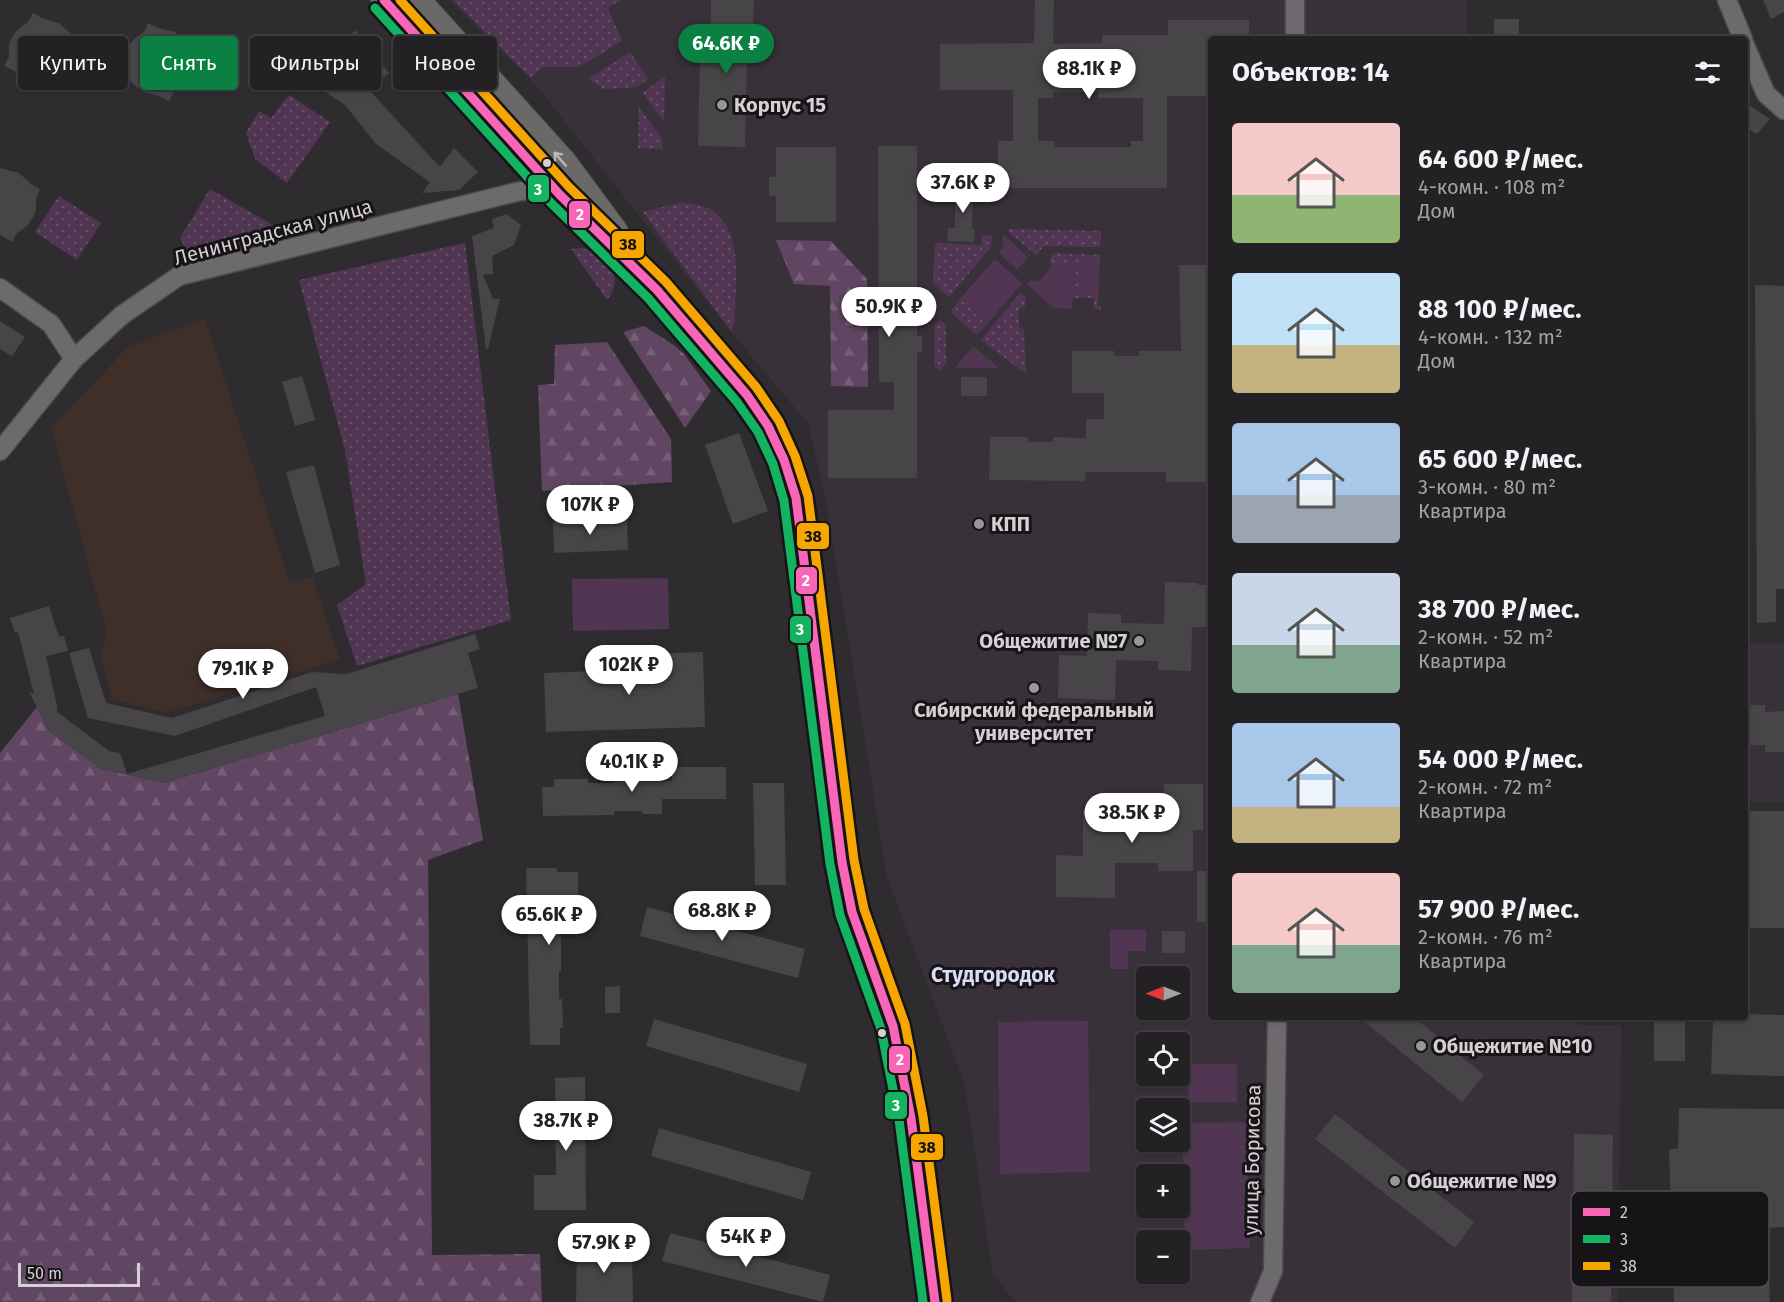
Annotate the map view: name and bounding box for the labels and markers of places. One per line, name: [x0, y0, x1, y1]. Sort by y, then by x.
pin: 64.6K ₽: [671, 24, 781, 75]
pin: 88.1K ₽: [1034, 49, 1144, 100]
place label: Корпус 15: [734, 93, 826, 117]
marker: Корпус 15: [715, 98, 729, 112]
unlabelled marker: [541, 157, 553, 169]
pin: 37.6K ₽: [908, 163, 1018, 214]
pin: 50.9K ₽: [834, 287, 944, 338]
pin: 107K ₽: [541, 485, 639, 536]
place label: КПП: [991, 512, 1030, 536]
marker: КПП: [972, 517, 986, 531]
place label: Общежитие №7: [979, 629, 1127, 653]
marker: Общежитие №7: [1132, 634, 1146, 648]
pin: 102K ₽: [580, 645, 678, 696]
pin: 79.1K ₽: [188, 649, 298, 700]
marker: Сибирский федеральный университет: [1027, 681, 1041, 695]
place label: Сибирский федеральный университет: [914, 698, 1154, 745]
pin: 40.1K ₽: [577, 742, 687, 793]
pin: 38.5K ₽: [1077, 793, 1187, 844]
pin: 68.8K ₽: [667, 891, 777, 942]
pin: 65.6K ₽: [494, 895, 604, 946]
unlabelled marker: [876, 1027, 888, 1039]
place label: Общежитие №10: [1433, 1034, 1593, 1058]
marker: Общежитие №10: [1414, 1039, 1428, 1053]
pin: 38.7K ₽: [511, 1101, 621, 1152]
place label: Общежитие №9: [1407, 1169, 1557, 1193]
marker: Общежитие №9: [1388, 1174, 1402, 1188]
pin: 54K ₽: [704, 1217, 788, 1268]
pin: 57.9K ₽: [549, 1223, 659, 1274]

